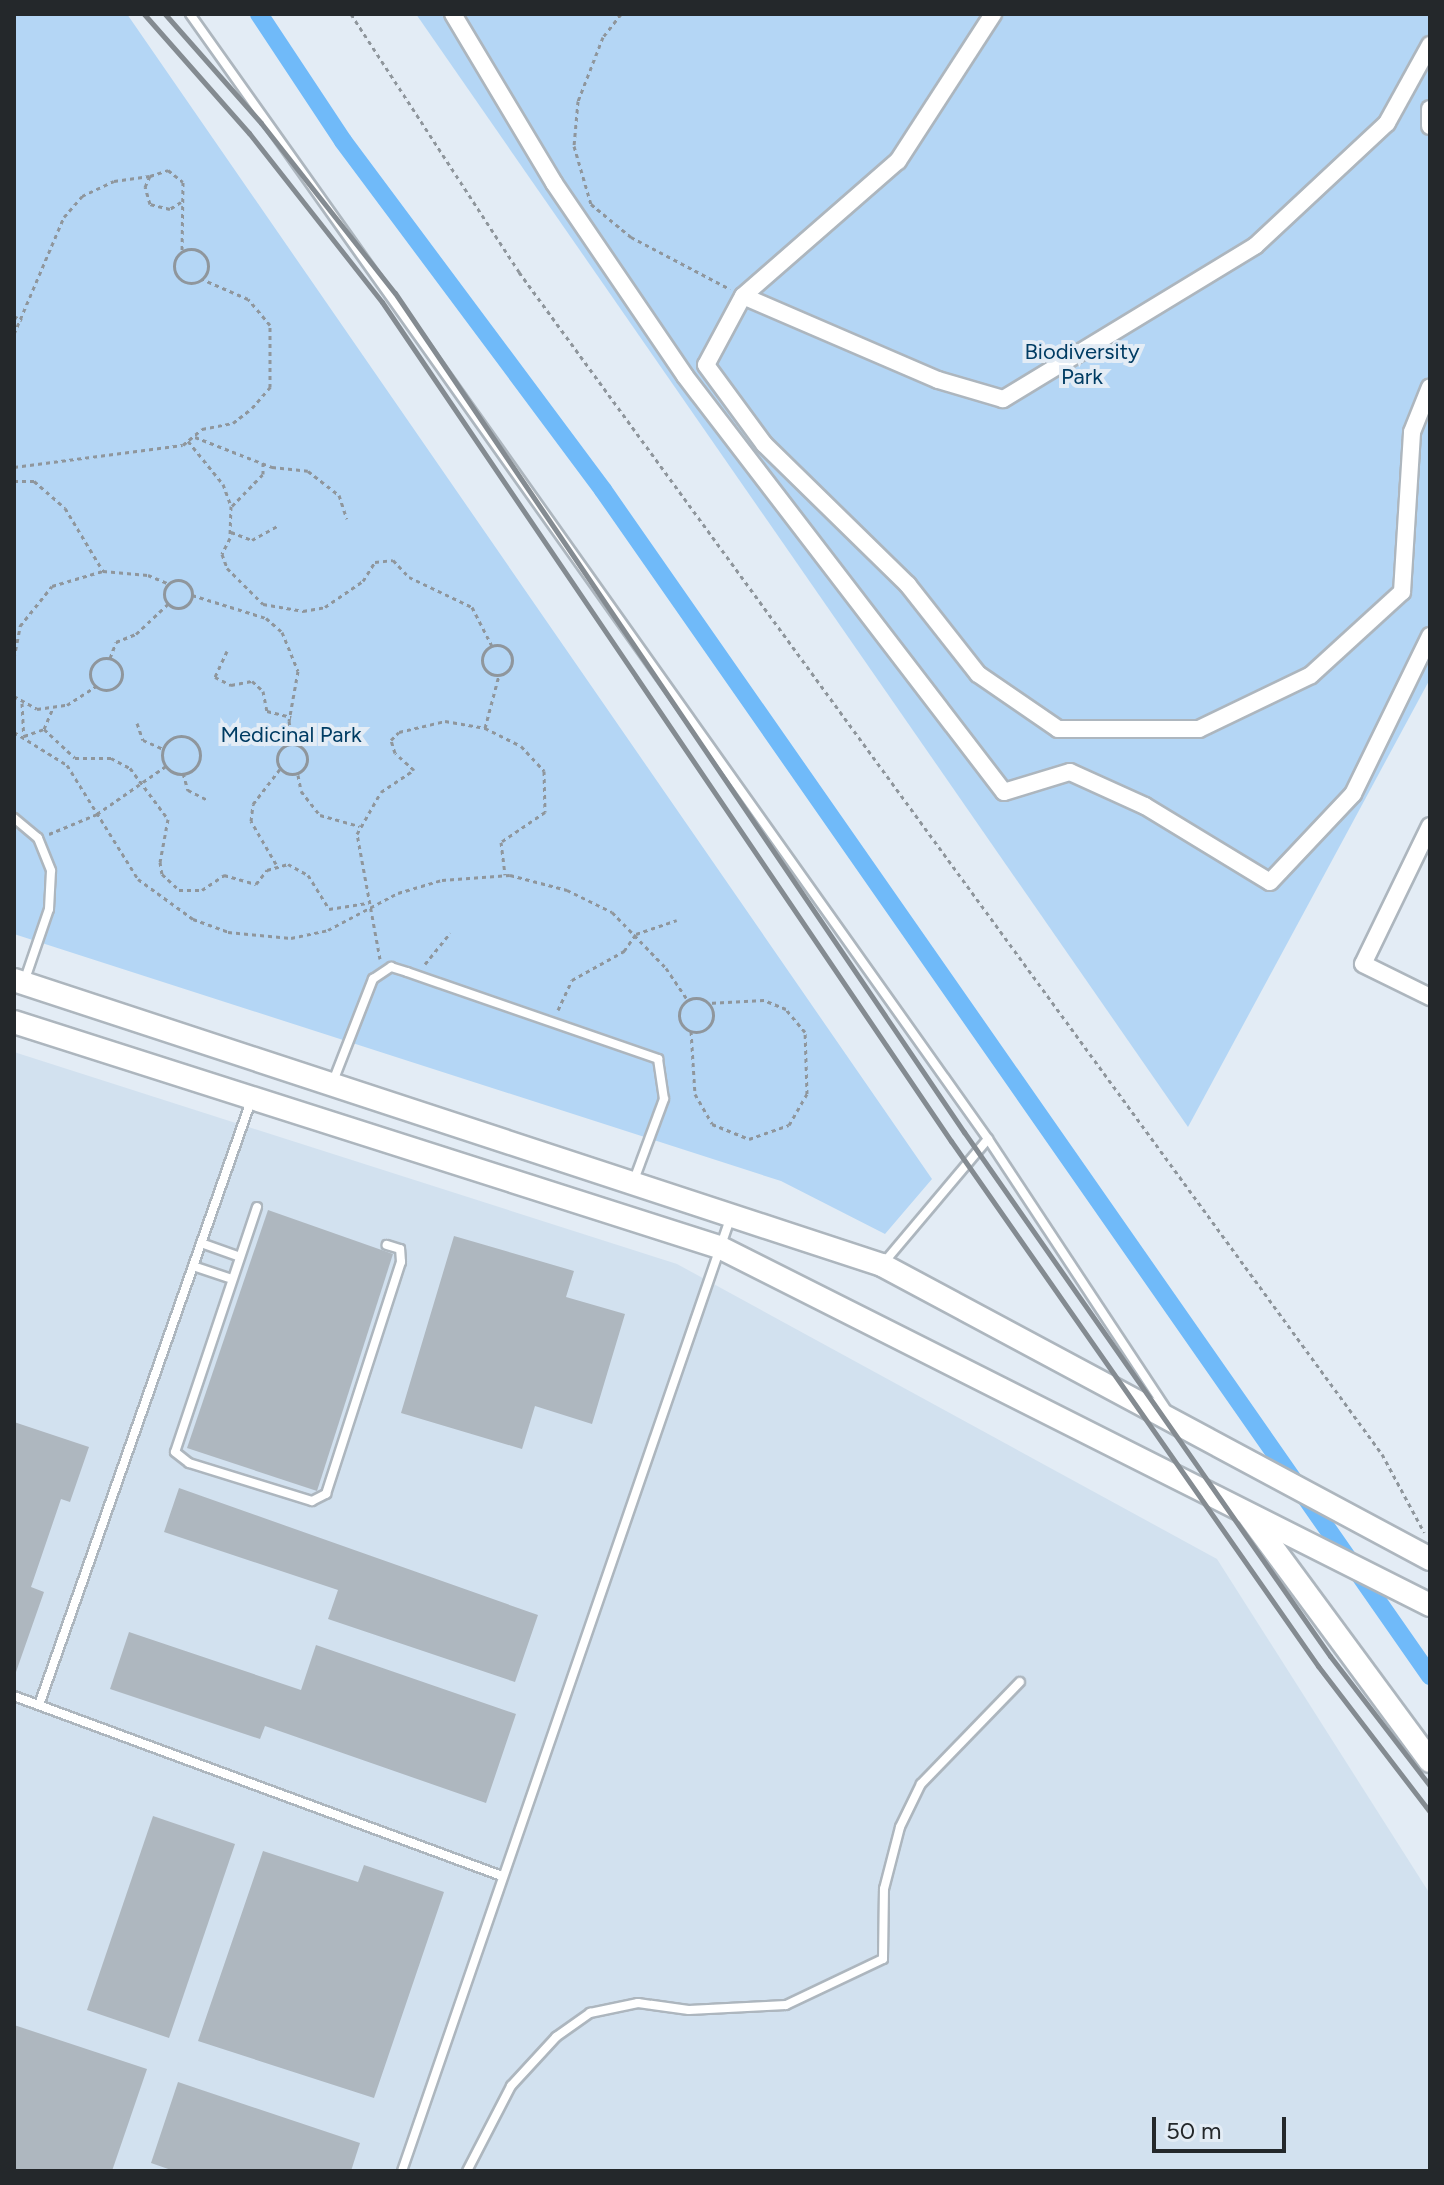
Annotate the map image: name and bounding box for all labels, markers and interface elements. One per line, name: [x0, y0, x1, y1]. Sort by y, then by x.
park label: Biodiversity Park: [1024, 338, 1140, 390]
park label: Medicinal Park: [220, 722, 362, 748]
scale bar: [1156, 2101, 1290, 2151]
text: 50 m: [1166, 2116, 1222, 2145]

